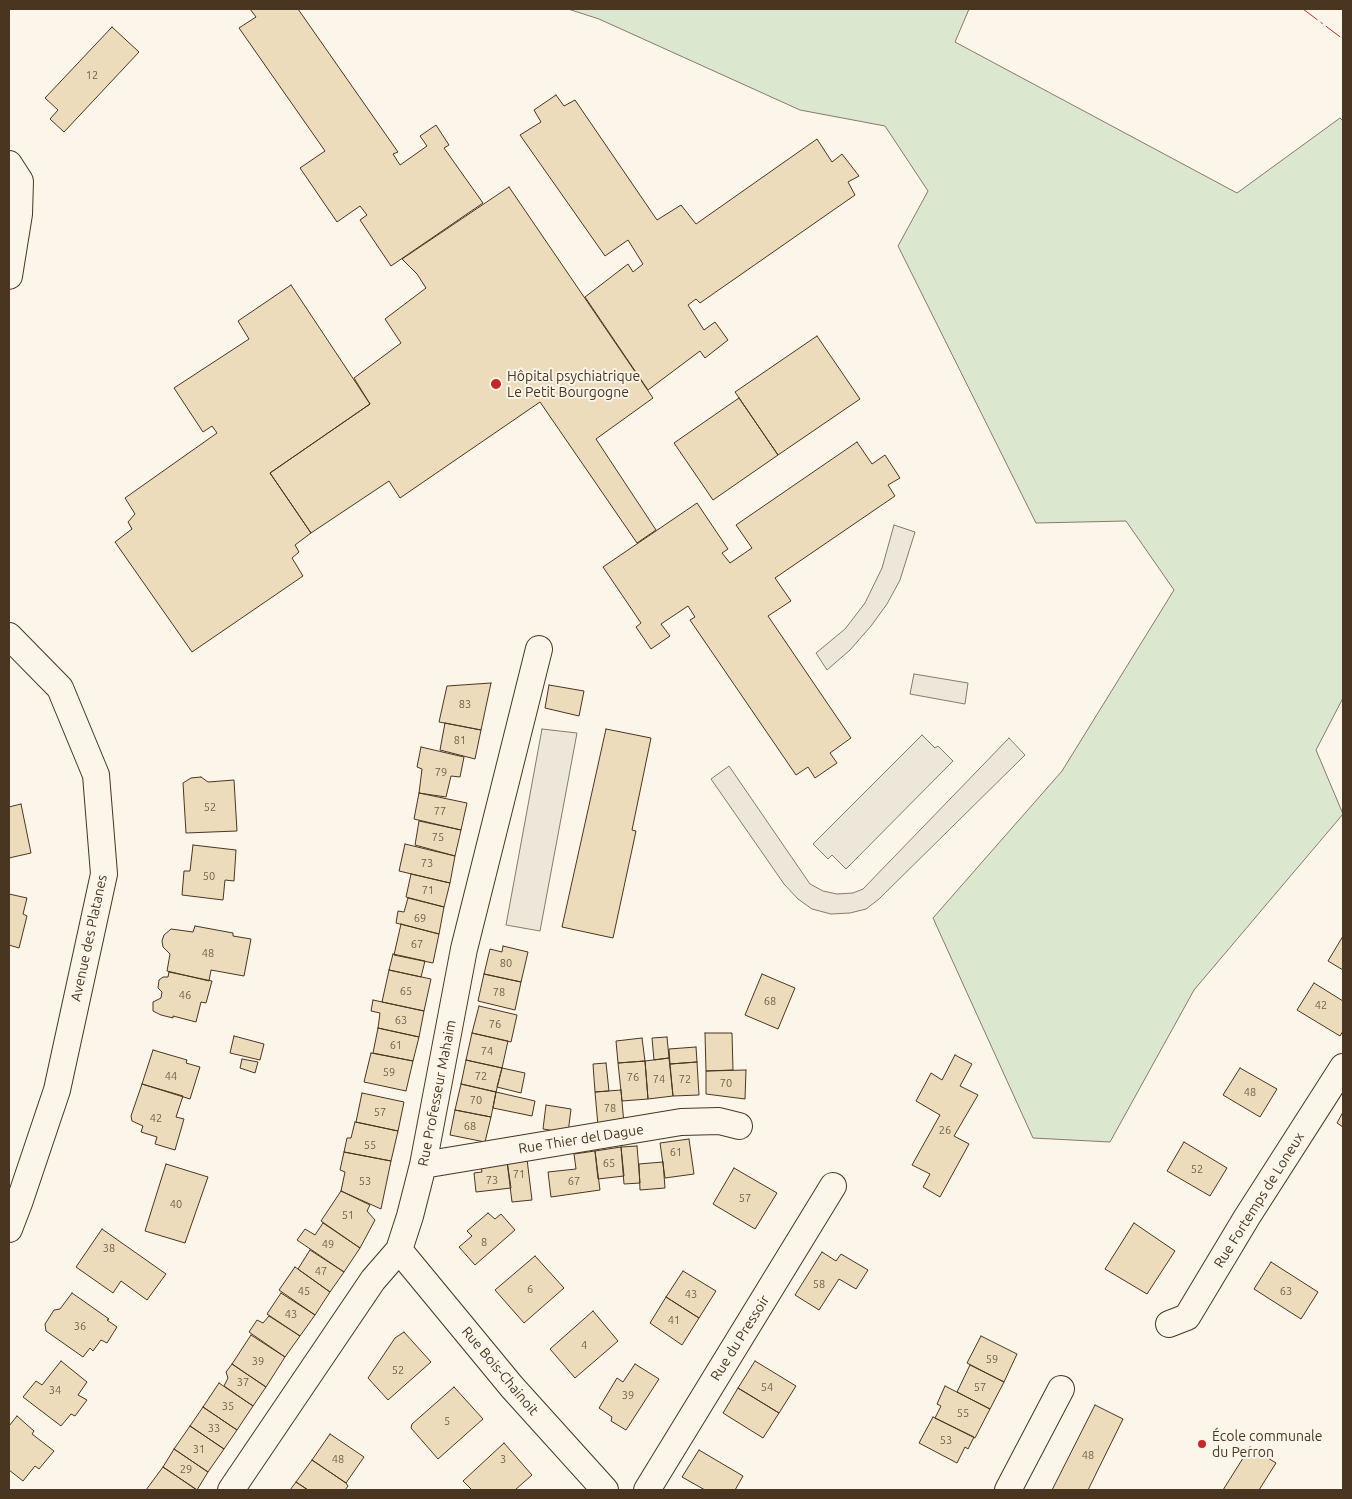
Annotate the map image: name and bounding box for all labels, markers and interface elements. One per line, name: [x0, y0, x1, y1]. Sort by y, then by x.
house number: 12: [86, 68, 98, 82]
place label: Hôpital psychiatrique Le Petit Bourgogne: [507, 368, 640, 401]
marker: Hôpital psychiatrique Le Petit Bourgogne: [489, 377, 503, 391]
house number: 83: [459, 697, 471, 711]
house number: 81: [454, 733, 466, 747]
house number: 79: [435, 765, 447, 779]
house number: 52: [204, 800, 216, 814]
house number: 77: [434, 804, 446, 818]
house number: 75: [432, 830, 444, 844]
house number: 73: [421, 856, 433, 870]
house number: 50: [203, 869, 215, 883]
street label: Avenue des Platanes: [67, 873, 111, 1003]
house number: 71: [422, 883, 434, 897]
house number: 69: [414, 911, 426, 925]
house number: 67: [411, 937, 423, 951]
house number: 48: [202, 946, 214, 960]
house number: 80: [500, 956, 512, 970]
house number: 65: [400, 984, 412, 998]
house number: 78: [493, 985, 505, 999]
house number: 46: [179, 988, 191, 1002]
house number: 68: [764, 994, 776, 1008]
house number: 42: [1315, 998, 1327, 1012]
house number: 63: [395, 1013, 407, 1027]
house number: 76: [489, 1017, 501, 1031]
street label: Rue Professeur Mahaim: [415, 1018, 459, 1168]
house number: 61: [390, 1038, 402, 1052]
house number: 74: [481, 1044, 493, 1058]
house number: 59: [383, 1065, 395, 1079]
house number: 44: [165, 1069, 177, 1083]
house number: 72: [475, 1069, 487, 1083]
house number: 76: [627, 1070, 639, 1084]
house number: 74: [653, 1072, 665, 1086]
house number: 72: [679, 1072, 691, 1086]
house number: 70: [720, 1076, 732, 1090]
house number: 48: [1244, 1085, 1256, 1099]
house number: 70: [470, 1093, 482, 1107]
house number: 78: [604, 1101, 616, 1115]
house number: 57: [374, 1105, 386, 1119]
house number: 42: [150, 1111, 162, 1125]
house number: 68: [464, 1119, 476, 1133]
street label: Rue Thier del Dague: [517, 1121, 645, 1157]
house number: 26: [939, 1123, 951, 1137]
street label: Rue Fortemps de Loneux: [1210, 1129, 1308, 1271]
house number: 55: [364, 1138, 376, 1152]
house number: 61: [670, 1145, 682, 1159]
house number: 65: [603, 1156, 615, 1170]
house number: 52: [1191, 1162, 1203, 1176]
house number: 71: [513, 1167, 525, 1181]
house number: 73: [486, 1173, 498, 1187]
house number: 53: [359, 1174, 371, 1188]
house number: 67: [568, 1174, 580, 1188]
house number: 57: [739, 1191, 751, 1205]
house number: 40: [170, 1197, 182, 1211]
house number: 51: [342, 1208, 354, 1222]
house number: 8: [481, 1235, 487, 1249]
house number: 49: [322, 1237, 334, 1251]
house number: 38: [103, 1241, 115, 1255]
house number: 47: [315, 1264, 327, 1278]
house number: 58: [813, 1277, 825, 1291]
house number: 6: [527, 1282, 533, 1296]
house number: 45: [298, 1284, 310, 1298]
house number: 63: [1280, 1284, 1292, 1298]
house number: 43: [685, 1287, 697, 1301]
street label: Rue du Pressoir: [707, 1292, 773, 1384]
house number: 43: [285, 1307, 297, 1321]
house number: 41: [668, 1313, 680, 1327]
house number: 36: [74, 1319, 86, 1333]
street label: Rue Bois-Chainoit: [458, 1323, 542, 1419]
house number: 4: [581, 1338, 587, 1352]
house number: 59: [986, 1352, 998, 1366]
house number: 39: [252, 1354, 264, 1368]
house number: 52: [392, 1363, 404, 1377]
house number: 37: [237, 1375, 249, 1389]
house number: 54: [761, 1380, 773, 1394]
house number: 57: [974, 1380, 986, 1394]
house number: 34: [49, 1383, 61, 1397]
house number: 39: [622, 1388, 634, 1402]
house number: 35: [222, 1399, 234, 1413]
house number: 55: [957, 1406, 969, 1420]
house number: 5: [444, 1414, 450, 1428]
house number: 33: [208, 1421, 220, 1435]
place label: École communale du Perron: [1212, 1428, 1323, 1460]
house number: 53: [940, 1433, 952, 1447]
marker: École communale du Perron: [1196, 1438, 1208, 1450]
house number: 31: [193, 1442, 205, 1456]
house number: 48: [1082, 1448, 1094, 1462]
house number: 48: [332, 1452, 344, 1466]
house number: 3: [500, 1452, 506, 1466]
house number: 29: [180, 1462, 192, 1476]

